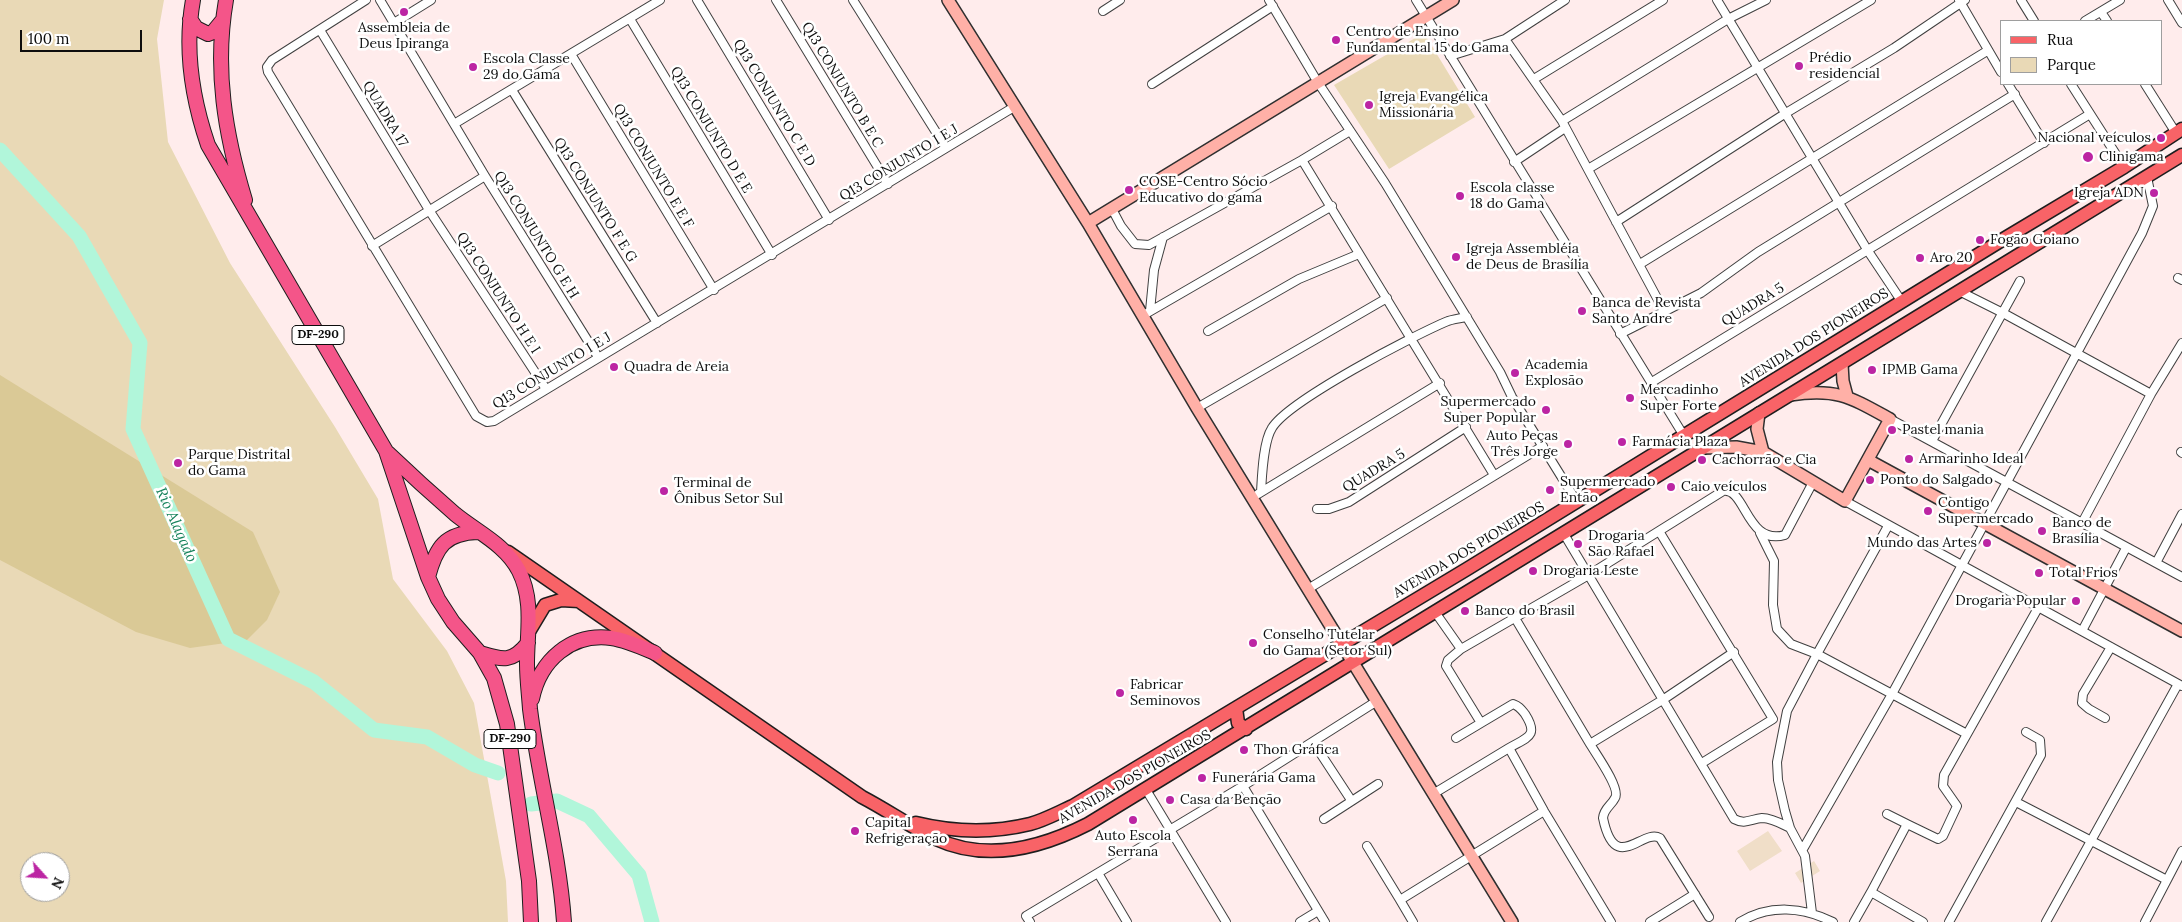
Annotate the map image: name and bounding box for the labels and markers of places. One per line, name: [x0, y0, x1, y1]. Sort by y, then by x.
marker: Assembleia de Deus Ipiranga: [398, 6, 410, 18]
place label: Assembleia de Deus Ipiranga: [358, 20, 450, 52]
place label: Centro de Ensino Fundamental 15 do Gama: [1346, 24, 1509, 56]
marker: Centro de Ensino Fundamental 15 do Gama: [1330, 34, 1342, 46]
place label: Prédio residencial: [1809, 50, 1880, 82]
place label: Escola Classe 29 do Gama: [483, 51, 570, 84]
marker: Prédio residencial: [1793, 60, 1805, 72]
marker: Escola Classe 29 do Gama: [467, 61, 479, 73]
place label: Igreja Evangélica Missionária: [1379, 89, 1488, 121]
marker: Igreja Evangélica Missionária: [1363, 99, 1375, 111]
place label: Nacional veículos: [2038, 130, 2151, 146]
marker: Nacional veículos: [2155, 132, 2167, 144]
place label: Clinigama: [2099, 149, 2164, 165]
marker: Clinigama: [2081, 150, 2095, 164]
place label: COSE-Centro Sócio Educativo do gama: [1139, 174, 1268, 206]
place label: Escola classe 18 do Gama: [1470, 180, 1555, 212]
marker: COSE-Centro Sócio Educativo do gama: [1123, 184, 1135, 196]
place label: Igreja ADN: [2074, 185, 2144, 201]
marker: Igreja ADN: [2148, 187, 2160, 199]
marker: Escola classe 18 do Gama: [1454, 190, 1466, 202]
place label: Fogão Goiano: [1990, 232, 2079, 248]
marker: Fogão Goiano: [1974, 234, 1986, 246]
place label: Igreja Assembléia de Deus de Brasília: [1466, 241, 1589, 274]
place label: Aro 20: [1930, 250, 1973, 266]
marker: Igreja Assembléia de Deus de Brasília: [1450, 251, 1462, 263]
marker: Aro 20: [1914, 252, 1926, 264]
place label: Banca de Revista Santo Andre: [1592, 295, 1701, 328]
marker: Banca de Revista Santo Andre: [1576, 305, 1588, 317]
place label: Academia Explosão: [1525, 357, 1588, 390]
place label: Quadra de Areia: [624, 359, 729, 375]
marker: Quadra de Areia: [608, 361, 620, 373]
place label: IPMB Gama: [1882, 362, 1958, 378]
marker: IPMB Gama: [1866, 364, 1878, 376]
marker: Academia Explosão: [1509, 367, 1521, 379]
place label: Mercadinho Super Forte: [1640, 382, 1718, 414]
marker: Mercadinho Super Forte: [1624, 392, 1636, 404]
place label: Supermercado Super Popular: [1441, 394, 1536, 427]
marker: Supermercado Super Popular: [1540, 404, 1552, 416]
place label: Pastel mania: [1902, 422, 1984, 438]
marker: Pastel mania: [1886, 424, 1898, 436]
place label: Auto Peças Três Jorge: [1487, 428, 1558, 461]
place label: Farmácia Plaza: [1632, 434, 1728, 450]
marker: Farmácia Plaza: [1616, 436, 1628, 448]
marker: Auto Peças Três Jorge: [1562, 438, 1574, 450]
place label: Parque Distrital do Gama: [188, 447, 290, 480]
place label: Armarinho Ideal: [1919, 451, 2024, 467]
place label: Cachorrão e Cia: [1712, 452, 1816, 468]
marker: Armarinho Ideal: [1903, 453, 1915, 465]
marker: Cachorrão e Cia: [1696, 454, 1708, 466]
marker: Parque Distrital do Gama: [172, 457, 184, 469]
place label: Ponto do Salgado: [1880, 472, 1993, 488]
place label: Supermercado Então: [1560, 474, 1655, 507]
marker: Ponto do Salgado: [1864, 474, 1876, 486]
place label: Terminal de Ônibus Setor Sul: [674, 475, 783, 508]
place label: Caio veículos: [1681, 479, 1767, 495]
marker: Caio veículos: [1665, 481, 1677, 493]
marker: Supermercado Então: [1544, 484, 1556, 496]
marker: Terminal de Ônibus Setor Sul: [658, 485, 670, 497]
place label: Contigo Supermercado: [1938, 495, 2033, 528]
marker: Contigo Supermercado: [1922, 505, 1934, 517]
place label: Banco de Brasília: [2052, 515, 2112, 548]
marker: Banco de Brasília: [2036, 525, 2048, 537]
place label: Drogaria São Rafael: [1588, 528, 1654, 560]
place label: Mundo das Artes: [1867, 535, 1977, 551]
marker: Mundo das Artes: [1981, 537, 1993, 549]
marker: Drogaria São Rafael: [1572, 538, 1584, 550]
place label: Drogaria Leste: [1543, 563, 1639, 579]
marker: Drogaria Leste: [1527, 565, 1539, 577]
place label: Total Frios: [2049, 565, 2118, 581]
marker: Total Frios: [2033, 567, 2045, 579]
place label: Drogaria Popular: [1955, 593, 2066, 609]
marker: Drogaria Popular: [2070, 595, 2082, 607]
place label: Banco do Brasil: [1475, 603, 1575, 619]
marker: Banco do Brasil: [1459, 605, 1471, 617]
place label: Conselho Tutelar do Gama (Setor Sul): [1263, 627, 1392, 660]
marker: Conselho Tutelar do Gama (Setor Sul): [1247, 637, 1259, 649]
place label: Fabricar Seminovos: [1130, 677, 1200, 710]
marker: Fabricar Seminovos: [1114, 687, 1126, 699]
place label: Thon Gráfica: [1254, 742, 1339, 758]
marker: Thon Gráfica: [1238, 744, 1250, 756]
place label: Funerária Gama: [1212, 770, 1316, 786]
marker: Funerária Gama: [1196, 772, 1208, 784]
place label: Casa da Benção: [1180, 792, 1281, 808]
marker: Casa da Benção: [1164, 794, 1176, 806]
marker: Auto Escola Serrana: [1127, 814, 1139, 826]
place label: Capital Refrigeração: [865, 815, 947, 848]
marker: Capital Refrigeração: [849, 825, 861, 837]
place label: Auto Escola Serrana: [1095, 828, 1171, 860]

